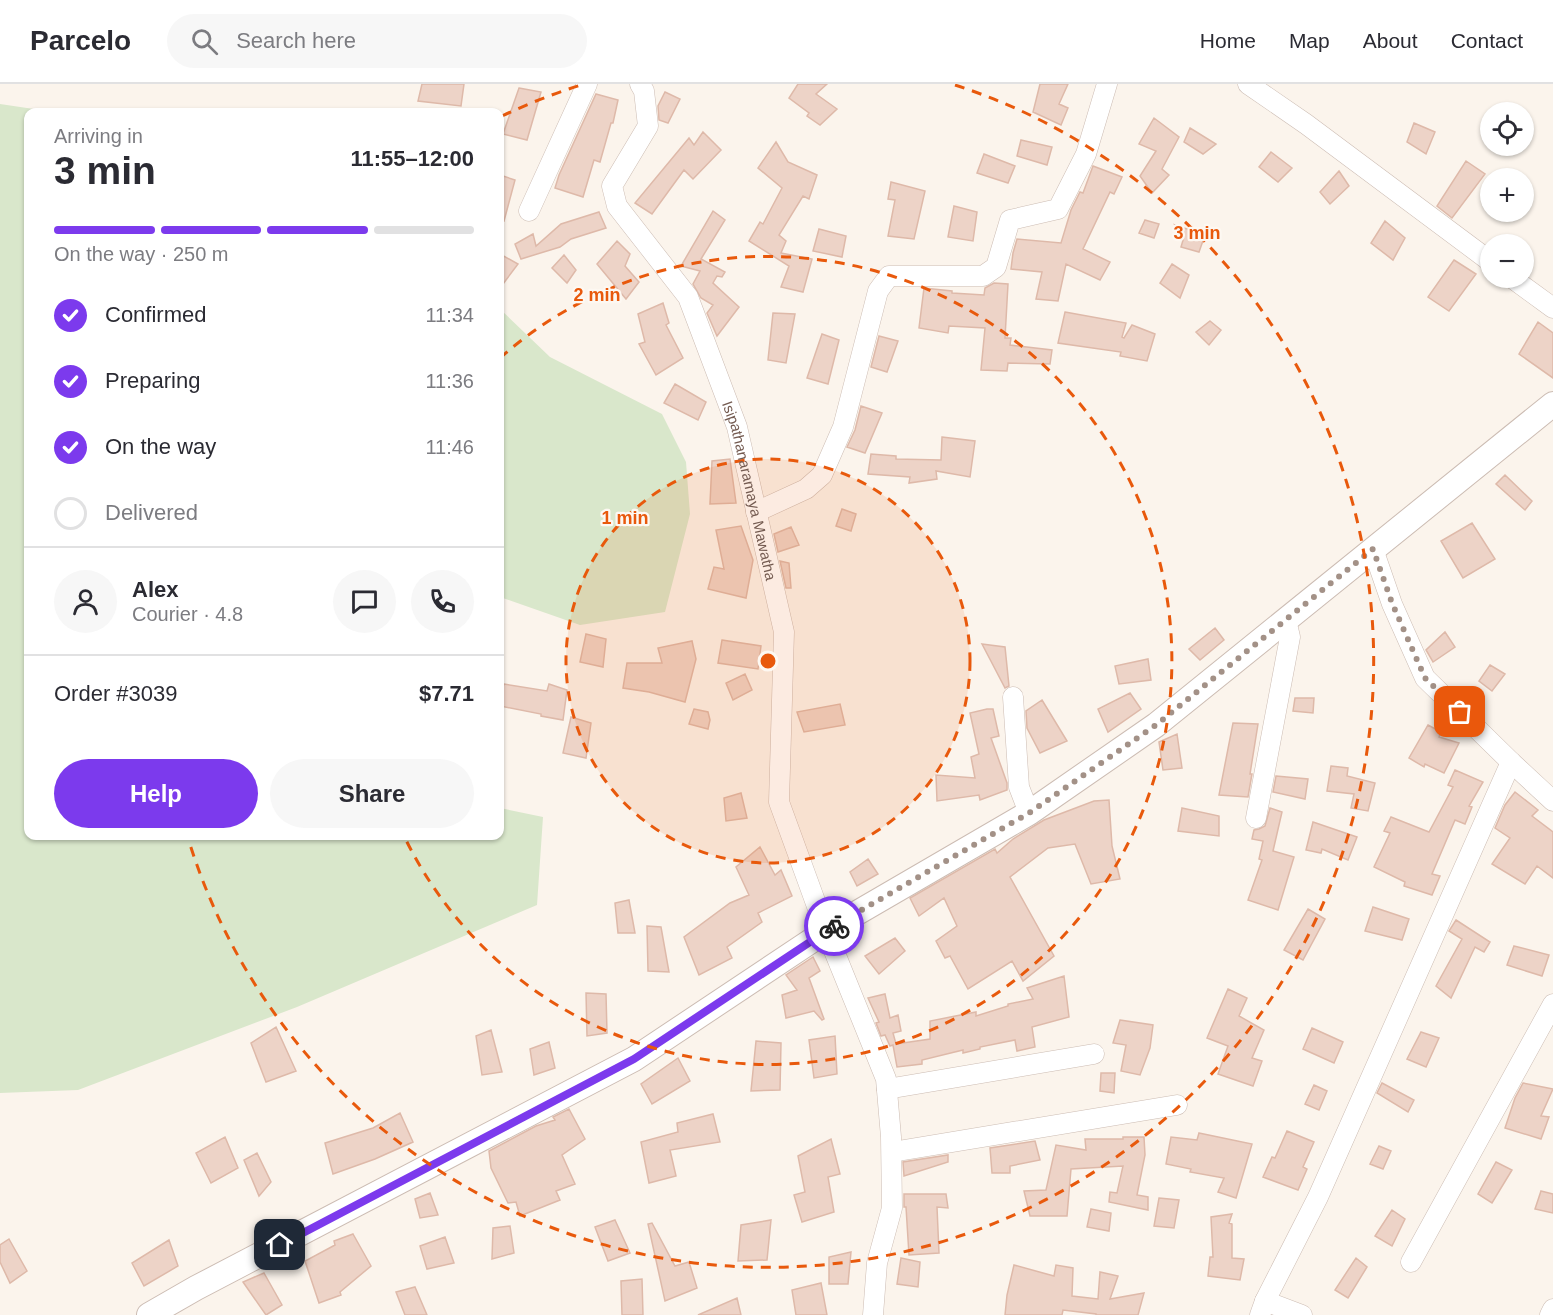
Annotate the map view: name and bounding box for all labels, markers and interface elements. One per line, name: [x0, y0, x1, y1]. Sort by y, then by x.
search box: [167, 14, 587, 68]
text: Parcelo: [30, 25, 131, 56]
icon: search: [188, 25, 221, 58]
text: Search here: [236, 28, 356, 53]
text: Home: [1200, 29, 1256, 52]
text: Map: [1289, 29, 1330, 52]
text: About: [1363, 29, 1418, 52]
text: Contact: [1451, 29, 1523, 52]
map controls: [1480, 102, 1534, 288]
button: locate: [1480, 102, 1534, 156]
text: Arriving in: [54, 125, 143, 147]
text: 11:55–12:00: [350, 146, 474, 171]
text: 3 min: [54, 149, 156, 192]
button: +: [1480, 168, 1534, 222]
text: 3 min: [1173, 223, 1221, 243]
button: −: [1480, 234, 1534, 288]
text: On the way · 250 m: [54, 243, 229, 265]
text: 2 min: [573, 285, 621, 305]
icon: check: [54, 299, 87, 332]
text: Confirmed: [105, 302, 206, 327]
text: 11:34: [425, 304, 474, 326]
icon: check: [54, 365, 87, 398]
text: Preparing: [105, 368, 200, 393]
text: 11:36: [425, 370, 474, 392]
street label: Isipathanaramaya Mawatha: [719, 398, 781, 583]
icon: check: [54, 431, 87, 464]
text: On the way: [105, 434, 216, 459]
text: 11:46: [425, 436, 474, 458]
text: Delivered: [105, 500, 198, 525]
text: 1 min: [601, 508, 649, 528]
button: person: [54, 570, 117, 633]
button: chat: [333, 570, 396, 633]
button: phone: [411, 570, 474, 633]
text: Alex: [132, 577, 178, 602]
text: Courier · 4.8: [132, 603, 243, 625]
centre of rings: [758, 651, 778, 671]
text: Order #3039: [54, 681, 178, 706]
text: $7.71: [419, 681, 474, 706]
pin: [1434, 686, 1485, 737]
icon: bag: [1443, 695, 1476, 728]
button: Help: [54, 759, 258, 828]
button: Share: [270, 759, 474, 828]
courier: [804, 896, 864, 956]
icon: bike: [818, 910, 851, 943]
pin: [254, 1219, 305, 1270]
icon: home: [263, 1228, 296, 1261]

